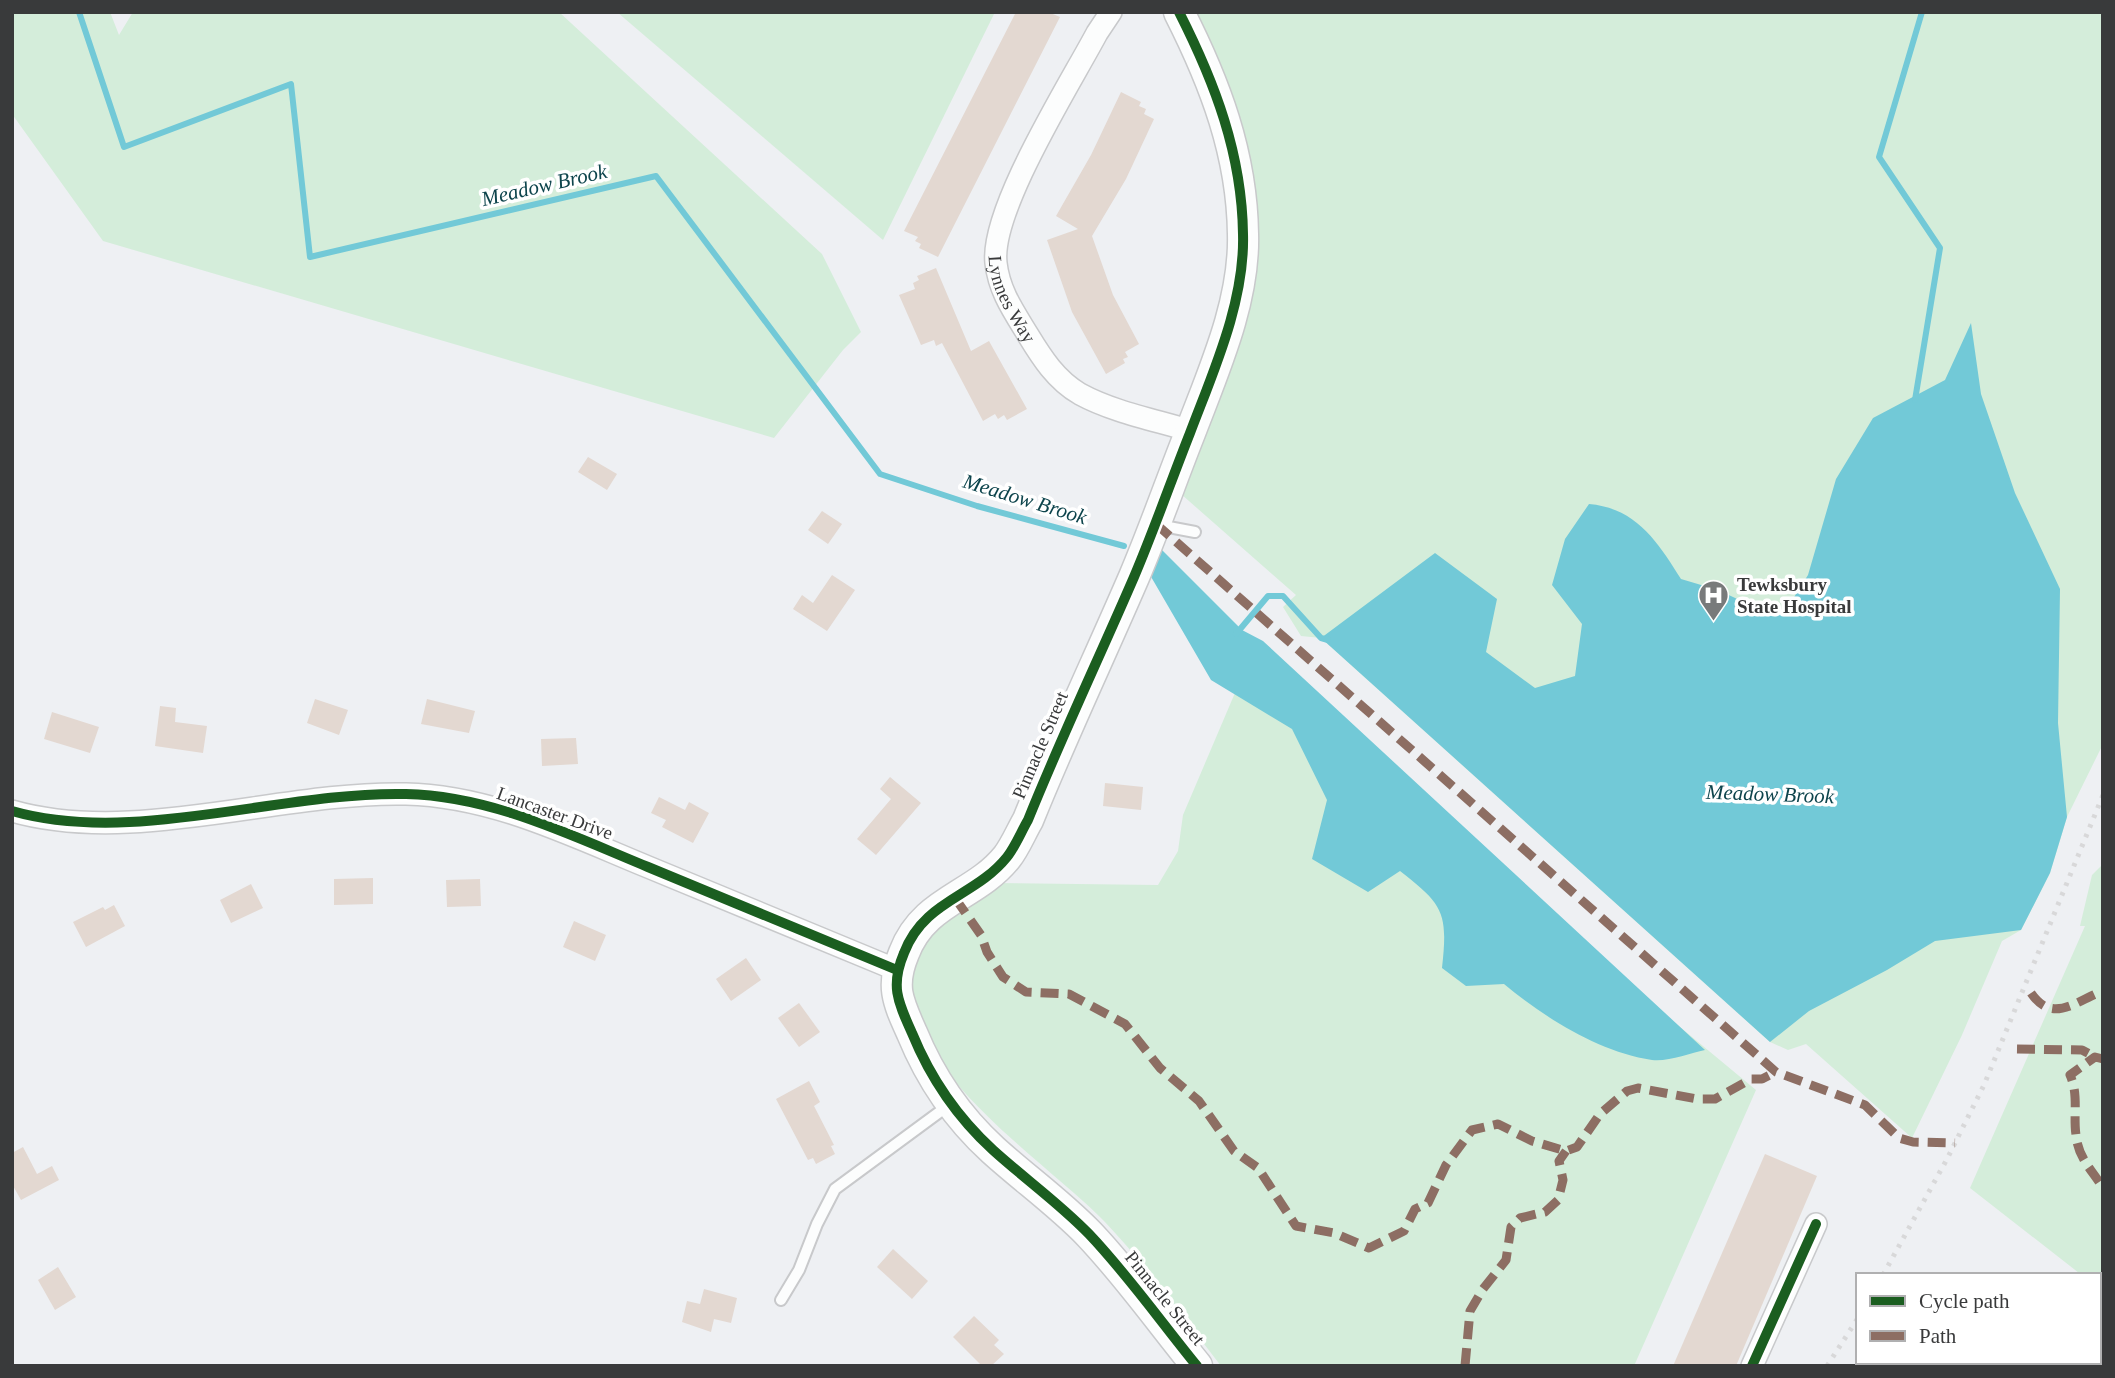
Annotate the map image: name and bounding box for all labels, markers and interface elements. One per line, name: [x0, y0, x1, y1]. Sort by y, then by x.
water label: Meadow Brook: [478, 159, 610, 211]
street label: Lynnes Way: [985, 255, 1041, 347]
water label: Meadow Brook: [959, 469, 1090, 529]
place label: Tewksbury State Hospital: [1737, 574, 1852, 617]
hospital icon: Tewksbury State Hospital: [1697, 578, 1731, 622]
street label: Pinnacle Street: [1008, 688, 1072, 802]
water label: Meadow Brook: [1705, 780, 1835, 808]
street label: Lancaster Drive: [494, 782, 616, 844]
street label: Pinnacle Street: [1121, 1247, 1210, 1350]
legend: [1856, 1273, 2101, 1364]
text: Cycle path: [1919, 1289, 2010, 1313]
text: Path: [1919, 1324, 1957, 1348]

